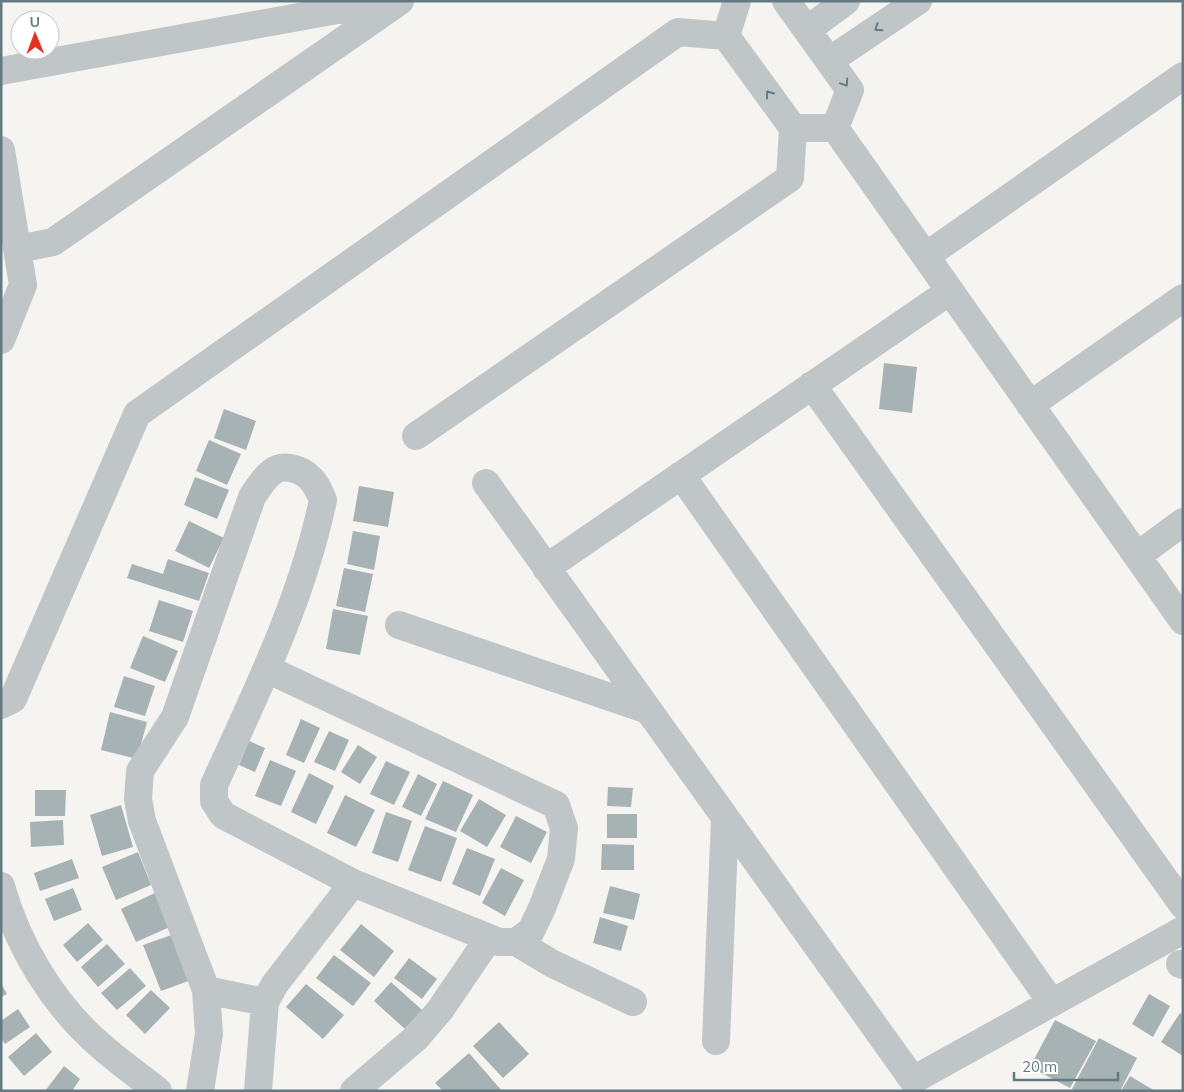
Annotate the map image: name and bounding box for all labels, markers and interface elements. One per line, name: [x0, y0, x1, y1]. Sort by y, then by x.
north arrow: [10, 10, 60, 60]
text: U: [29, 13, 40, 31]
one-way arrow: [874, 22, 883, 31]
one-way arrow: [839, 77, 848, 87]
one-way arrow: [766, 91, 775, 100]
scale bar: [1014, 1050, 1118, 1082]
text: 20 m: [1022, 1057, 1057, 1076]

